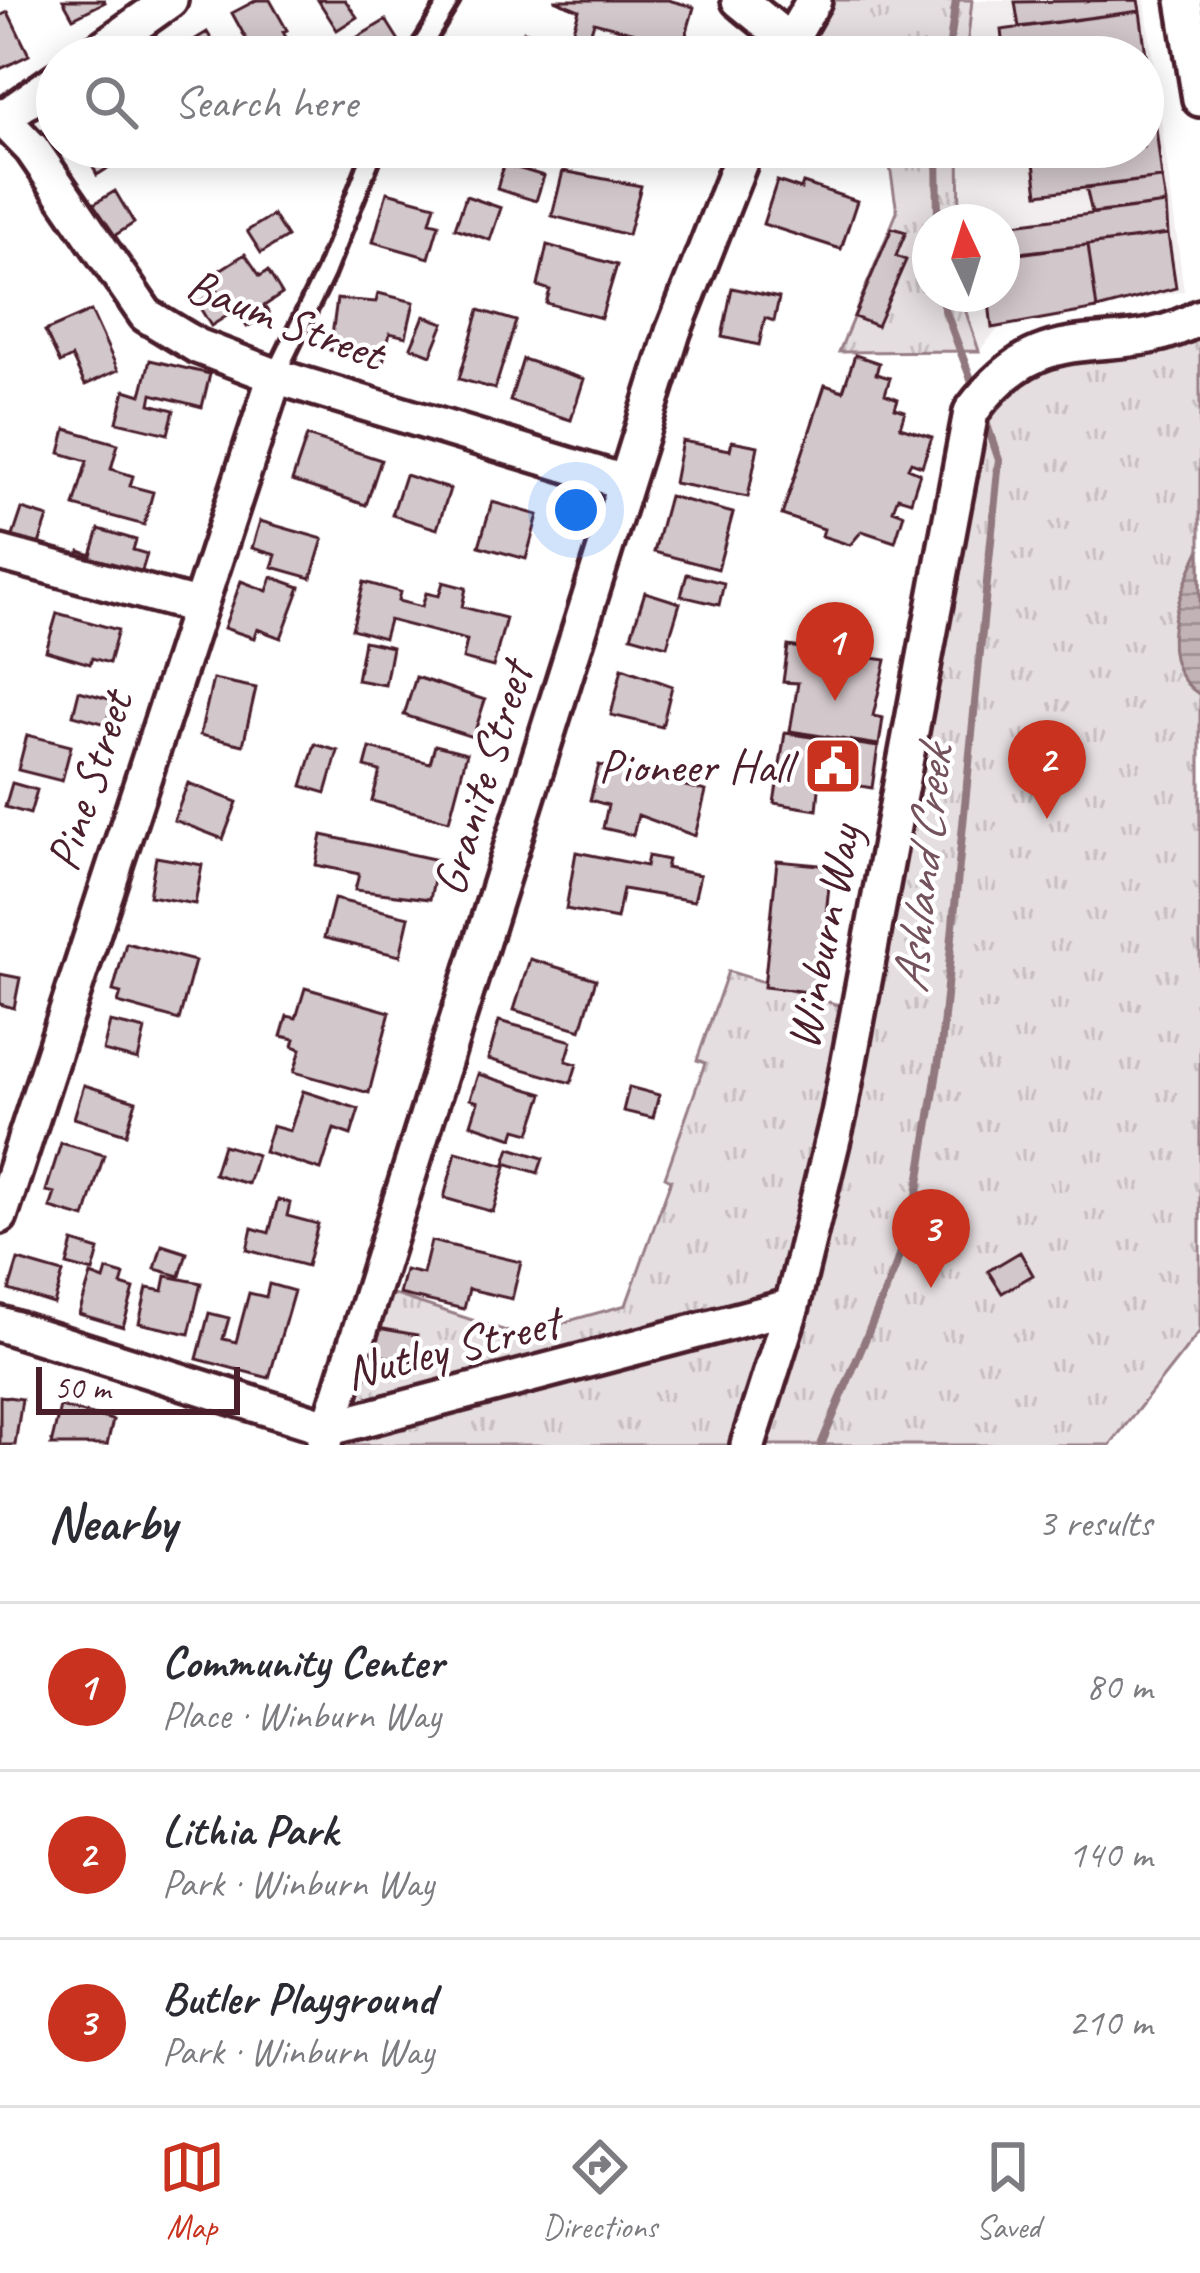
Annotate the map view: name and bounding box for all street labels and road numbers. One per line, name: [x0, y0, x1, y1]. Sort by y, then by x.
street label: Baum Street: [178, 254, 396, 385]
street label: Granite Street: [418, 650, 548, 902]
street label: Pine Street: [32, 680, 147, 878]
street label: Winburn Way: [772, 817, 875, 1054]
street label: Nutley Street: [339, 1290, 571, 1403]

